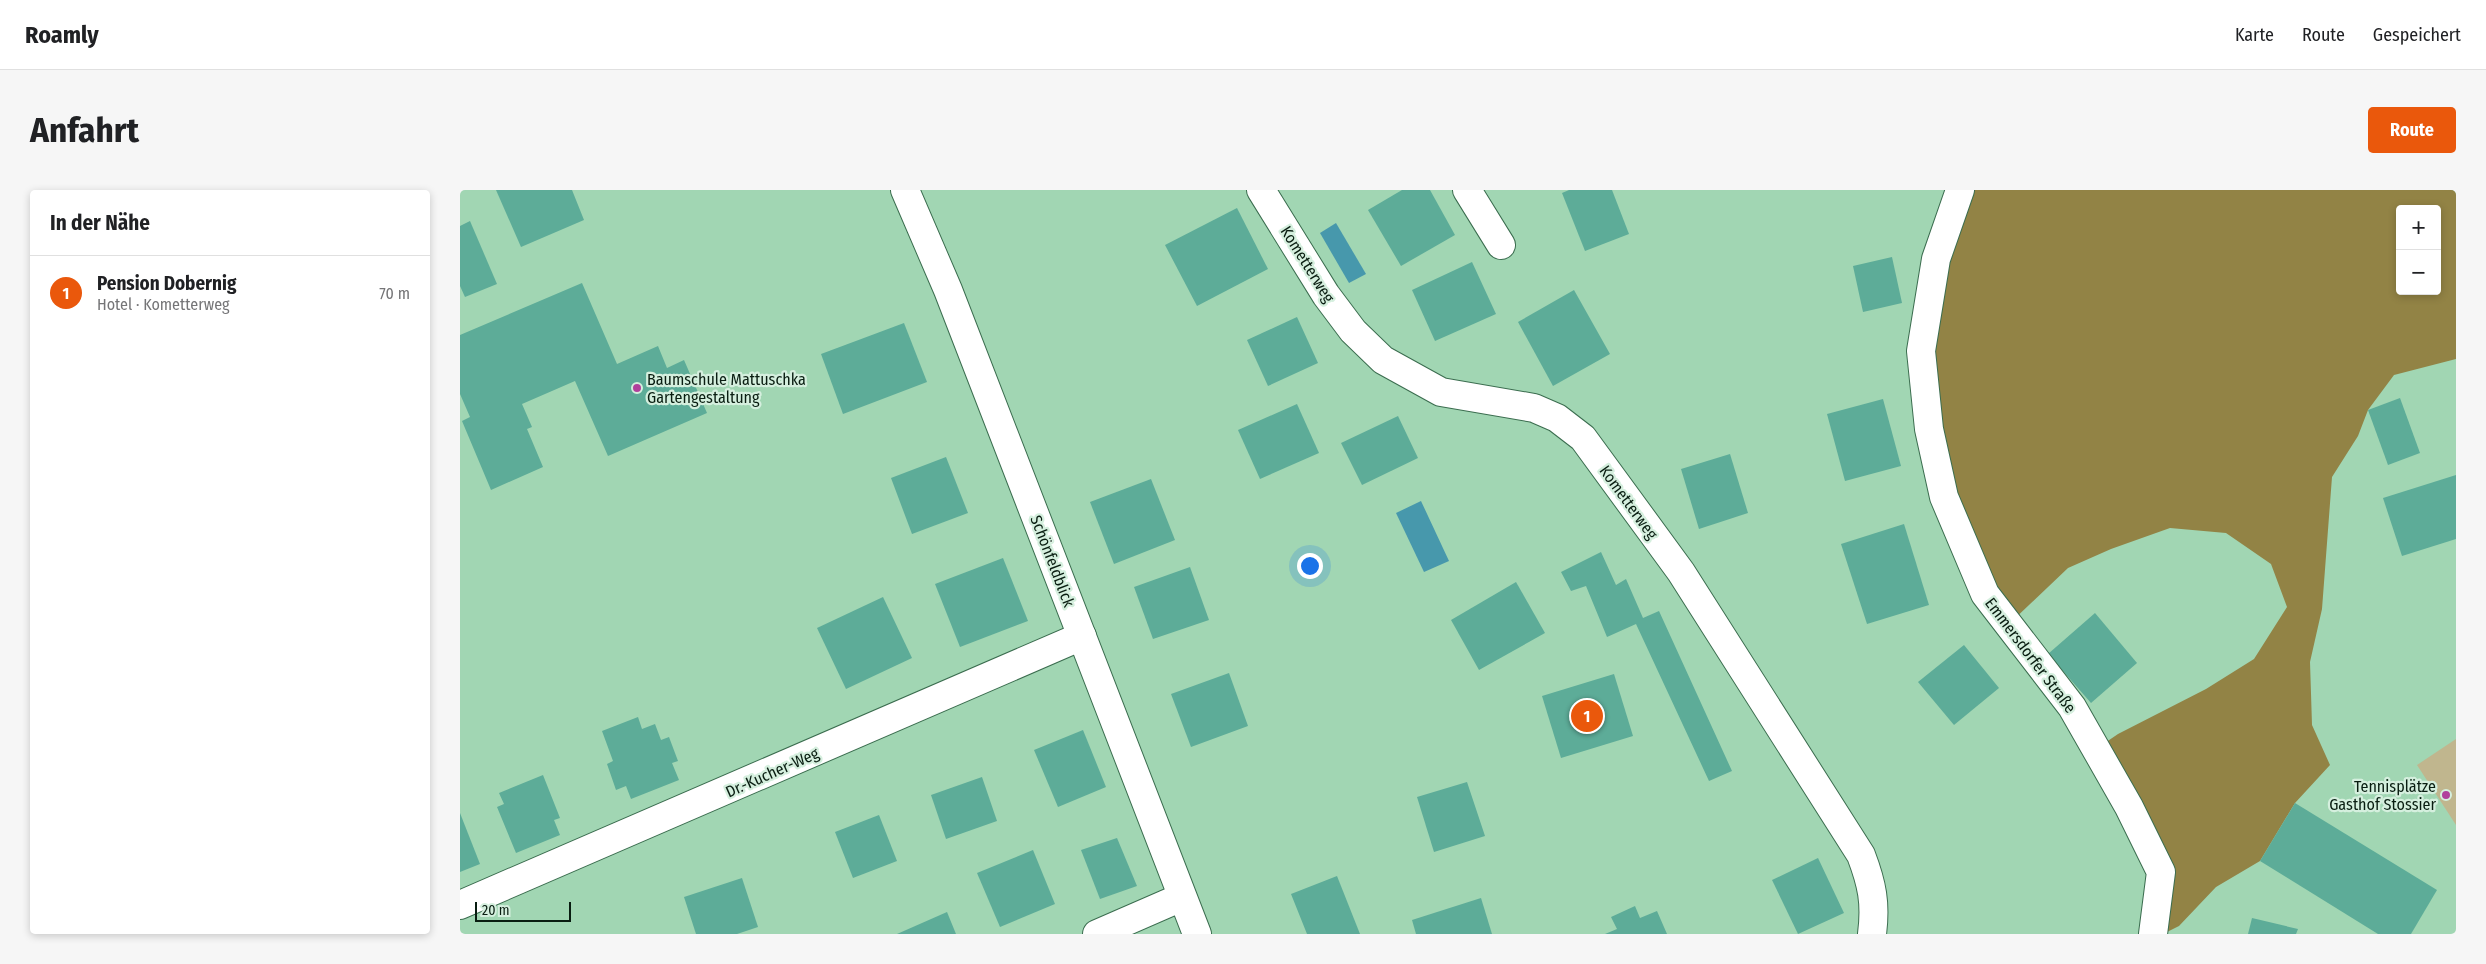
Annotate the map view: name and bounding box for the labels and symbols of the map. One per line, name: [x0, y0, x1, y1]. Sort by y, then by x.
street label: Kometterweg: [1277, 223, 1339, 306]
place label: Baumschule Mattuschka Gartengestaltung: [647, 370, 806, 407]
marker: Baumschule Mattuschka Gartengestaltung: [631, 382, 643, 394]
street label: Kometterweg: [1595, 462, 1662, 543]
street label: Schönfeldblick: [1026, 513, 1079, 610]
your location: [1297, 553, 1323, 579]
street label: Emmersdorfer Straße: [1981, 594, 2080, 717]
pin: 1: [1571, 697, 1603, 735]
street label: Dr.-Kucher-Weg: [723, 743, 822, 802]
place label: Tennisplätze Gasthof Stossier: [2329, 777, 2436, 814]
marker: Tennisplätze Gasthof Stossier: [2440, 789, 2452, 801]
scale bar: [475, 899, 571, 922]

